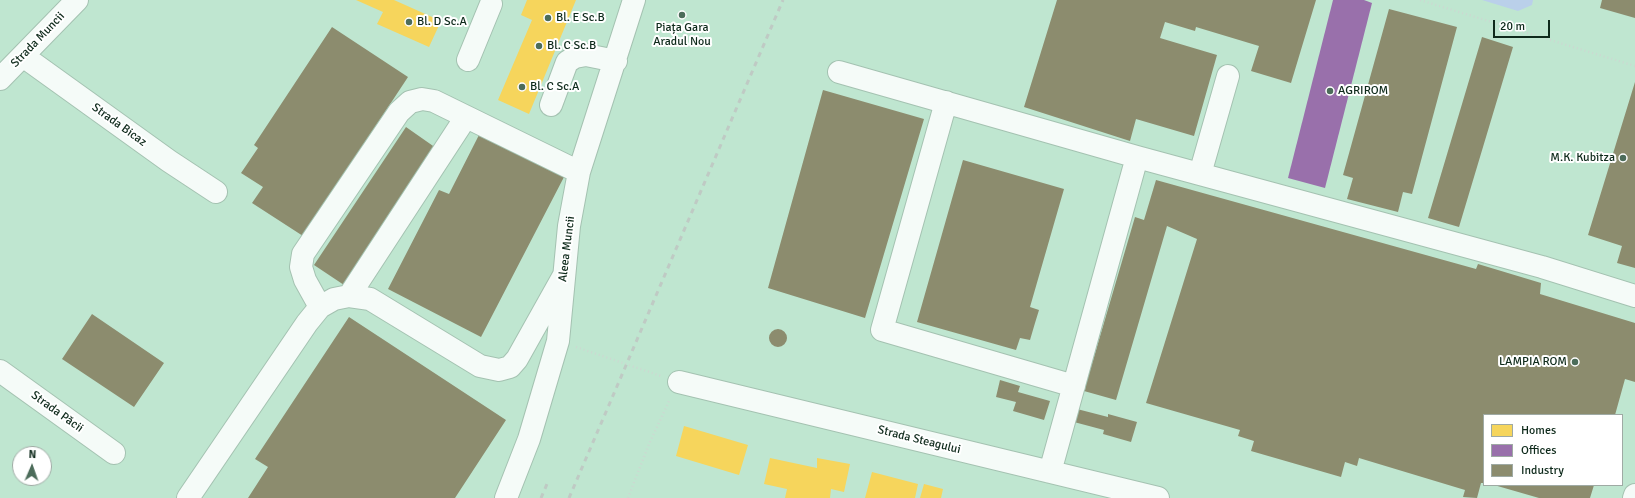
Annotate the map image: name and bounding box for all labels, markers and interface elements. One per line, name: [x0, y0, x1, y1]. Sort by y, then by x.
street label: Strada Muncii: [8, 9, 68, 71]
marker: Piața Gara Aradul Nou: [677, 10, 687, 20]
place label: Bl. E Sc.B: [556, 11, 605, 25]
scale bar: [1495, 12, 1552, 38]
marker: Bl. E Sc.B: [543, 13, 553, 23]
place label: Bl. D Sc.A: [417, 15, 467, 29]
marker: Bl. D Sc.A: [404, 17, 414, 27]
text: 20 m: [1500, 19, 1525, 34]
place label: Piața Gara Aradul Nou: [653, 21, 711, 49]
place label: Bl. C Sc.B: [547, 39, 596, 53]
marker: Bl. C Sc.B: [534, 41, 544, 51]
place label: Bl. C Sc.A: [530, 80, 579, 94]
marker: Bl. C Sc.A: [517, 82, 527, 92]
place label: AGRIROM: [1338, 84, 1388, 98]
marker: AGRIROM: [1325, 86, 1335, 96]
street label: Strada Bicaz: [89, 100, 149, 150]
place label: M.K. Kubitza: [1550, 151, 1615, 165]
marker: M.K. Kubitza: [1618, 153, 1628, 163]
street label: Aleea Muncii: [556, 215, 578, 283]
place label: LAMPIA ROM: [1499, 355, 1567, 369]
marker: LAMPIA ROM: [1570, 357, 1580, 367]
street label: Strada Păcii: [28, 388, 86, 436]
legend: [1483, 414, 1623, 486]
street label: Strada Steagului: [876, 423, 962, 457]
text: Homes: [1521, 423, 1556, 438]
text: Offices: [1521, 443, 1556, 458]
north arrow: [12, 446, 52, 486]
text: N: [28, 448, 36, 461]
text: Industry: [1521, 463, 1564, 478]

